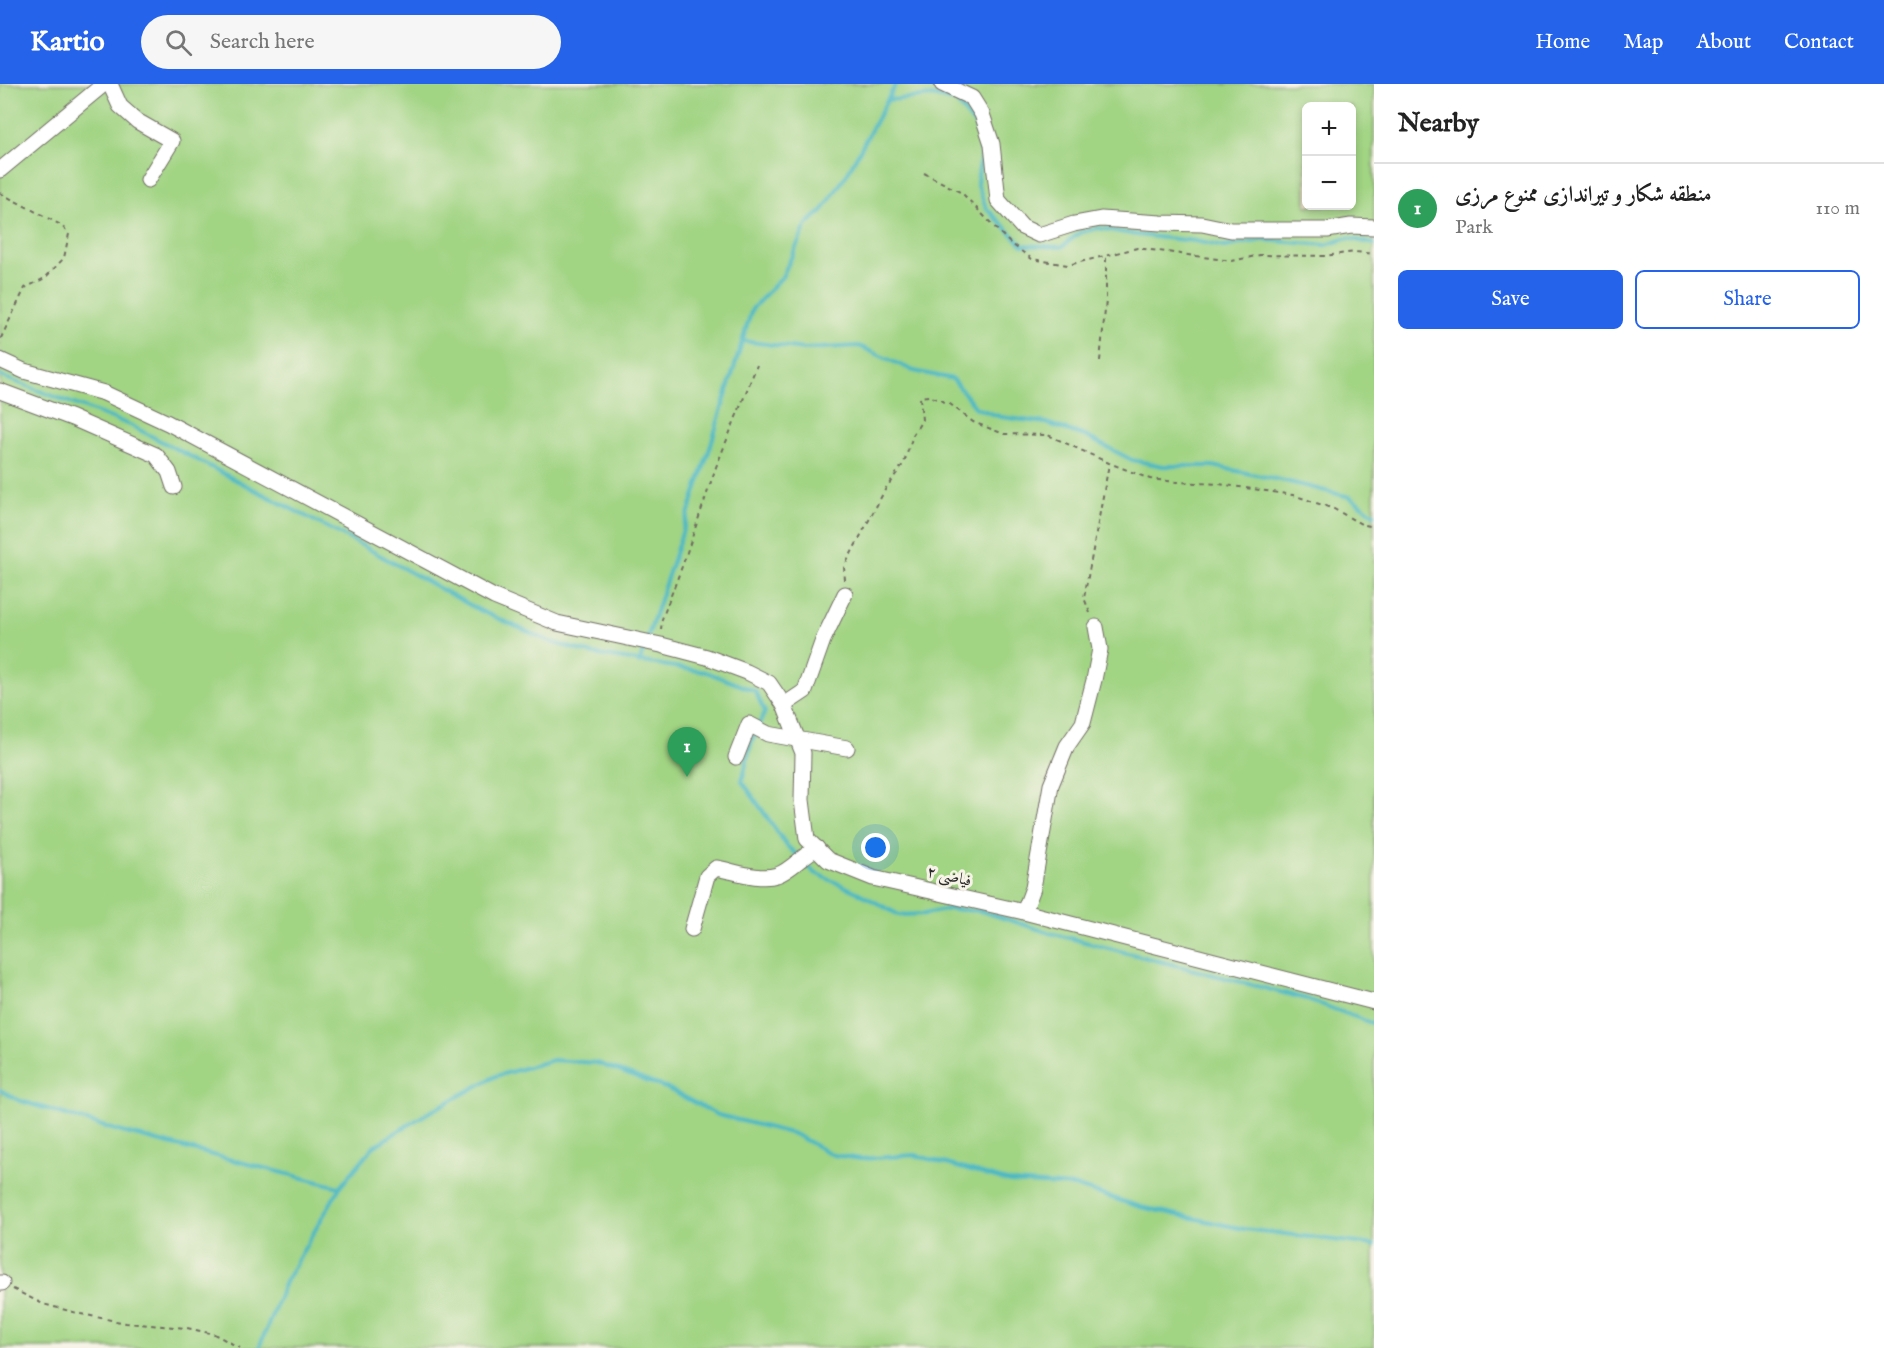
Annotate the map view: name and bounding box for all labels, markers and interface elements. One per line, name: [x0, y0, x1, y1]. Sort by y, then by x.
search box: [141, 15, 561, 69]
text: Kartio: [30, 25, 105, 60]
icon: search: [162, 26, 195, 59]
text: Search here: [210, 28, 315, 56]
text: Home: [1535, 29, 1590, 56]
text: Map: [1623, 29, 1663, 56]
text: About: [1696, 29, 1751, 56]
text: Contact: [1784, 29, 1854, 56]
map controls: [1302, 102, 1356, 210]
button: +: [1302, 102, 1356, 156]
text: Nearby: [1398, 107, 1479, 140]
button: −: [1302, 156, 1356, 210]
text: منطقه شکار و تیراندازی ممنوع مرزی: [1455, 181, 1712, 209]
text: 1: [1414, 196, 1421, 221]
text: 110 m: [1816, 196, 1860, 221]
text: Park: [1455, 215, 1493, 240]
button: Save: [1398, 270, 1623, 329]
button: Share: [1635, 270, 1860, 329]
pin: 1: [668, 728, 706, 777]
your location: [861, 833, 890, 862]
street label: فیاضی ۲: [925, 862, 973, 892]

